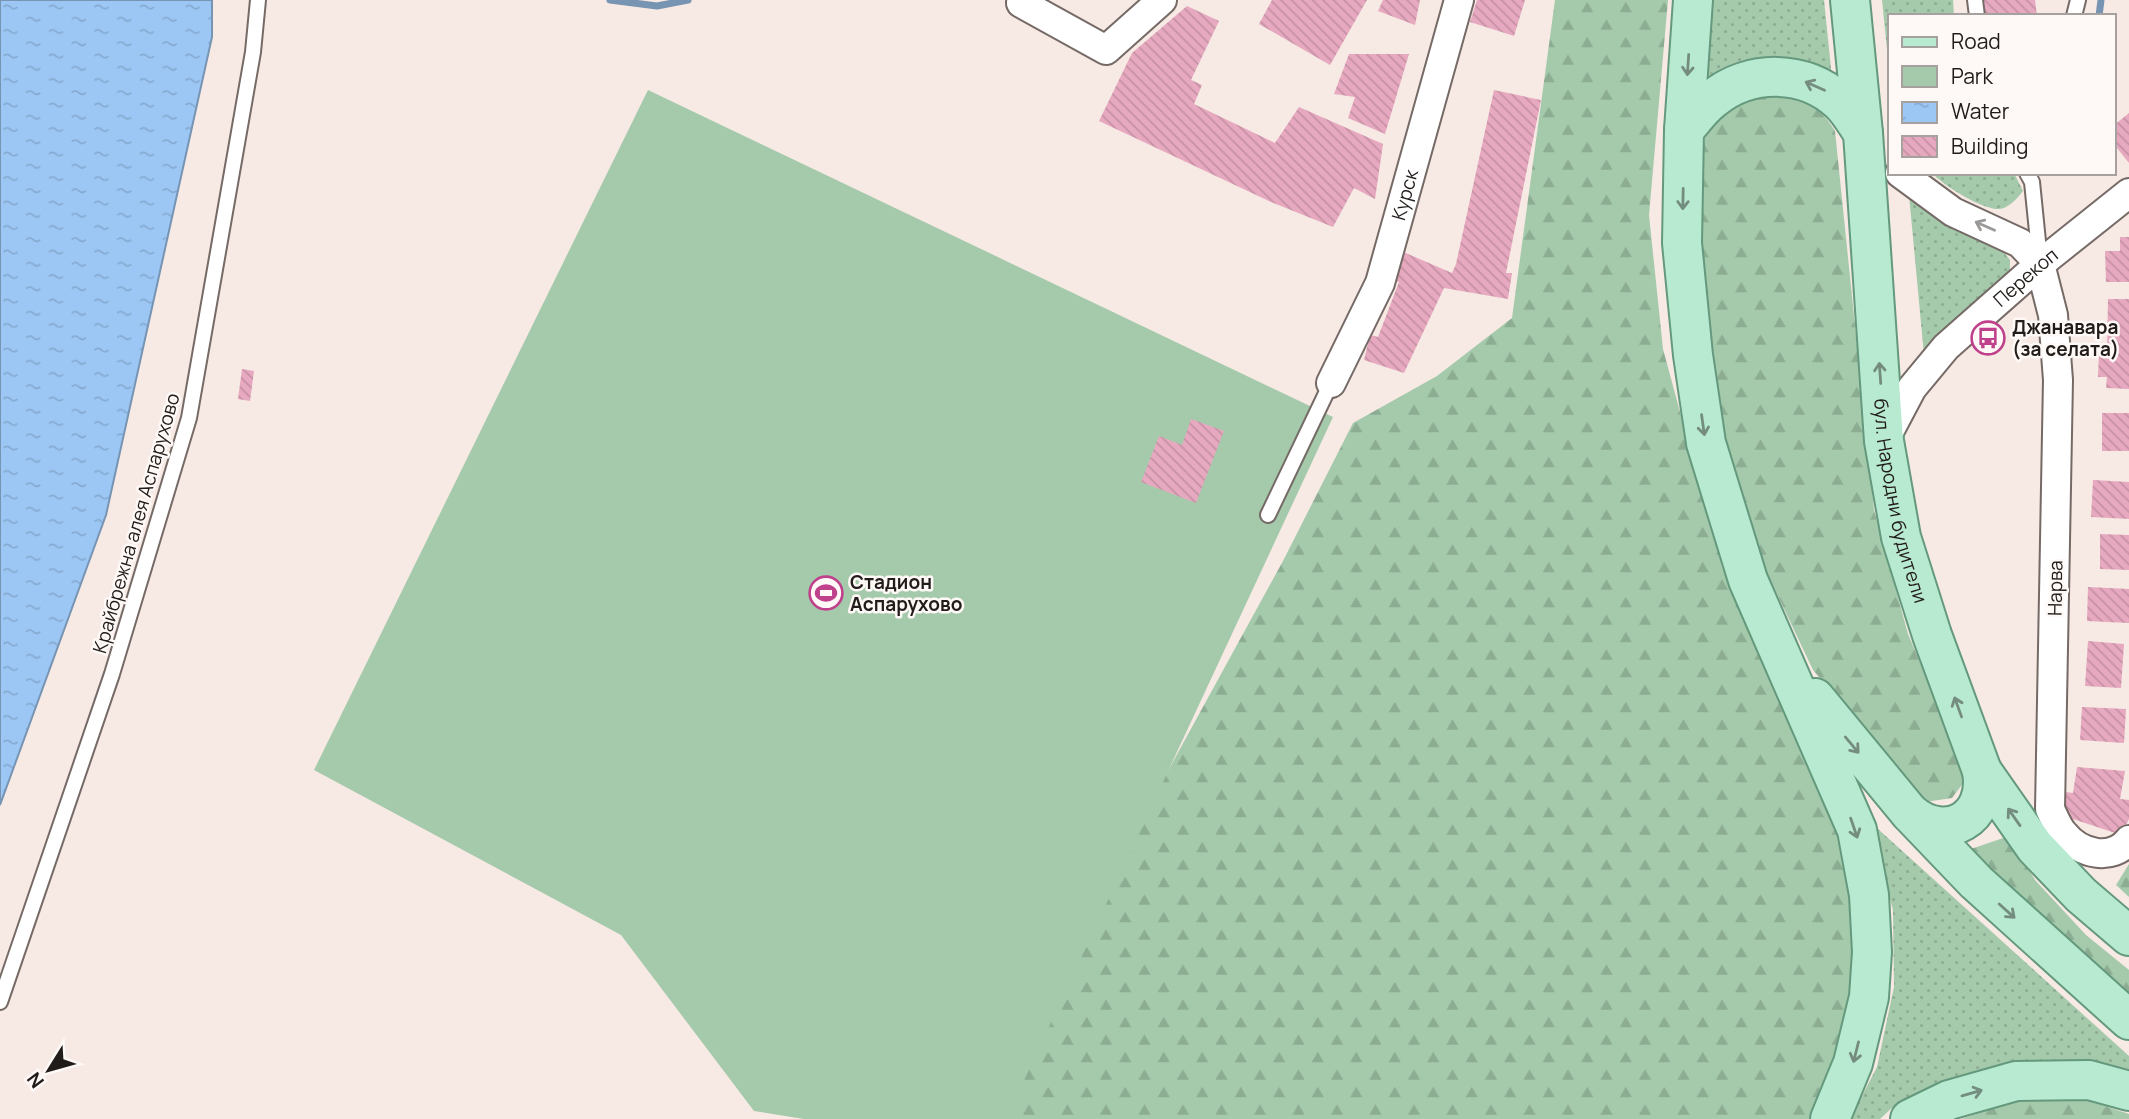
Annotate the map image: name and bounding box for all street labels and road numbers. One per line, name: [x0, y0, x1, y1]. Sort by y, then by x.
street label: Курск: [1385, 166, 1424, 223]
street label: Перекоп: [1988, 242, 2063, 313]
street label: Крайбрежна алея Аспарухово: [86, 390, 186, 656]
street label: бул. Народни будители: [1868, 398, 1934, 606]
street label: Нарва: [2042, 560, 2068, 616]

